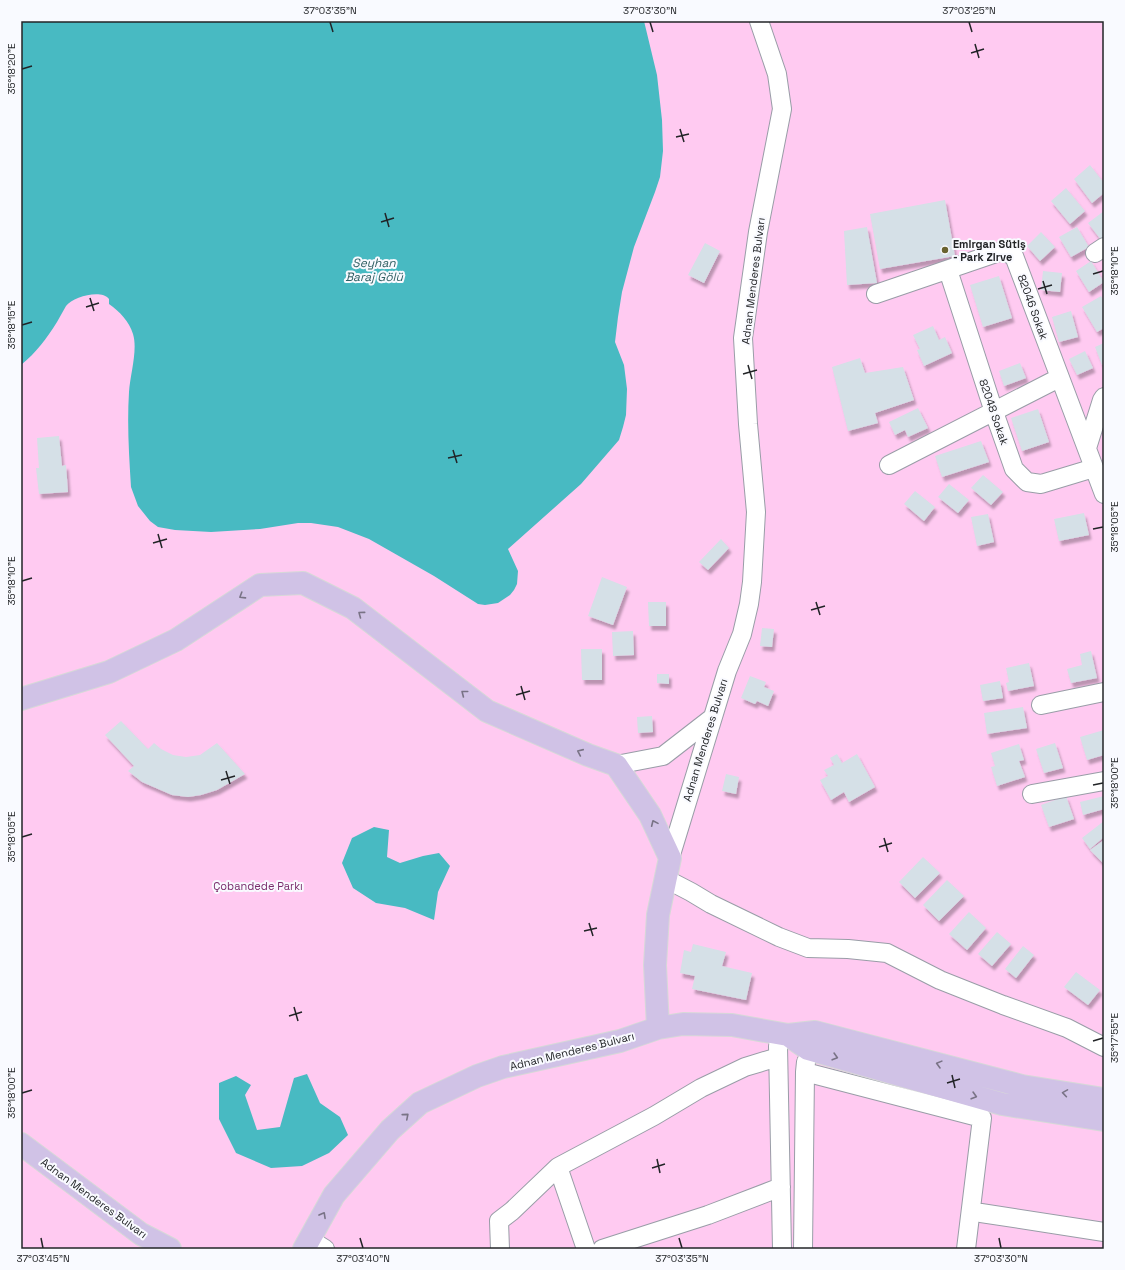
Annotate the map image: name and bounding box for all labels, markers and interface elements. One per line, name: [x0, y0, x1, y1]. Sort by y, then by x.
text: 37°03'35"N: [303, 4, 357, 17]
text: 37°03'30"N: [623, 4, 677, 17]
text: 37°03'25"N: [942, 4, 996, 17]
text: 35°18'20"E: [5, 43, 18, 95]
street label: Adnan Menderes Bulvarı: [738, 217, 768, 345]
place label: Emirgan Sütiş - Park Zirve: [953, 237, 1026, 264]
marker: Emirgan Sütiş - Park Zirve: [940, 245, 950, 255]
text: 35°18'10"E: [1108, 246, 1121, 296]
water label: Seyhan Baraj Gölü: [345, 255, 404, 285]
street label: 82046 Sokak: [1015, 272, 1051, 342]
text: 35°18'15"E: [5, 300, 18, 349]
street label: 82048 Sokak: [976, 377, 1012, 447]
text: 35°18'05"E: [1108, 501, 1121, 553]
text: 35°18'10"E: [5, 556, 18, 606]
one-way arrow: [239, 592, 246, 599]
one-way arrow: [359, 612, 366, 619]
street label: Adnan Menderes Bulvarı: [680, 677, 730, 803]
one-way arrow: [462, 691, 469, 698]
one-way arrow: [576, 749, 584, 757]
text: 35°18'00"E: [1108, 757, 1121, 809]
text: 35°18'05"E: [5, 811, 18, 863]
one-way arrow: [651, 819, 659, 827]
park label: Çobandede Parkı: [213, 879, 303, 893]
text: 35°17'55"E: [1108, 1013, 1121, 1063]
street label: Adnan Menderes Bulvarı: [508, 1029, 636, 1073]
one-way arrow: [831, 1052, 838, 1061]
one-way arrow: [936, 1060, 943, 1069]
text: 35°18'00"E: [5, 1067, 18, 1119]
one-way arrow: [1062, 1089, 1069, 1098]
one-way arrow: [970, 1091, 977, 1100]
one-way arrow: [401, 1113, 409, 1120]
street label: Adnan Menderes Bulvarı: [38, 1155, 150, 1241]
one-way arrow: [318, 1212, 325, 1219]
text: 37°03'45"N: [16, 1252, 70, 1265]
text: 37°03'40"N: [336, 1252, 390, 1265]
text: 37°03'35"N: [655, 1252, 709, 1265]
text: 37°03'30"N: [974, 1252, 1028, 1265]

